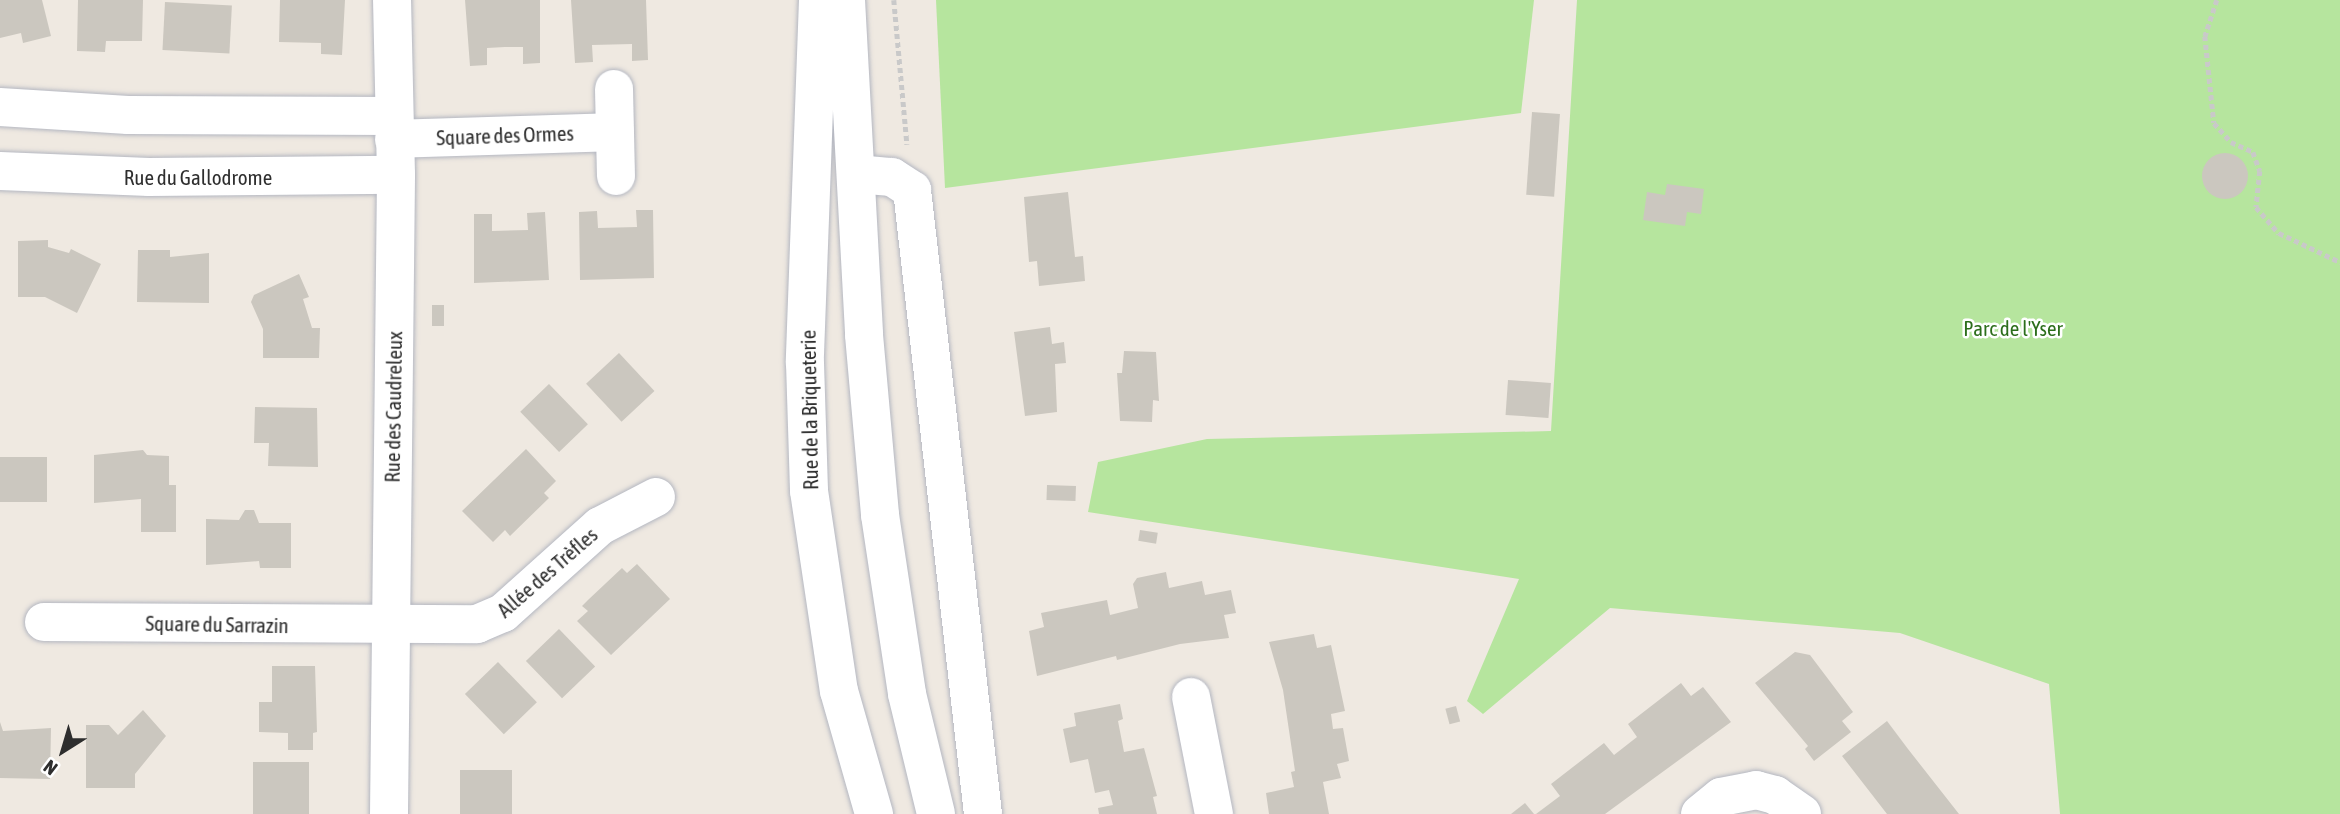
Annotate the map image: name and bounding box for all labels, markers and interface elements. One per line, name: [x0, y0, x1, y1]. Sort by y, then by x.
street label: Square des Ormes: [436, 120, 574, 150]
street label: Rue du Gallodrome: [124, 164, 272, 190]
park label: Parc de l'Yser: [1963, 315, 2063, 341]
street label: Rue de la Briqueterie: [795, 330, 823, 490]
street label: Rue des Caudreleux: [379, 331, 407, 483]
street label: Allée des Trèfles: [492, 522, 602, 622]
street label: Square du Sarrazin: [145, 610, 289, 638]
north arrow: [28, 716, 98, 786]
text: N: [39, 756, 61, 780]

